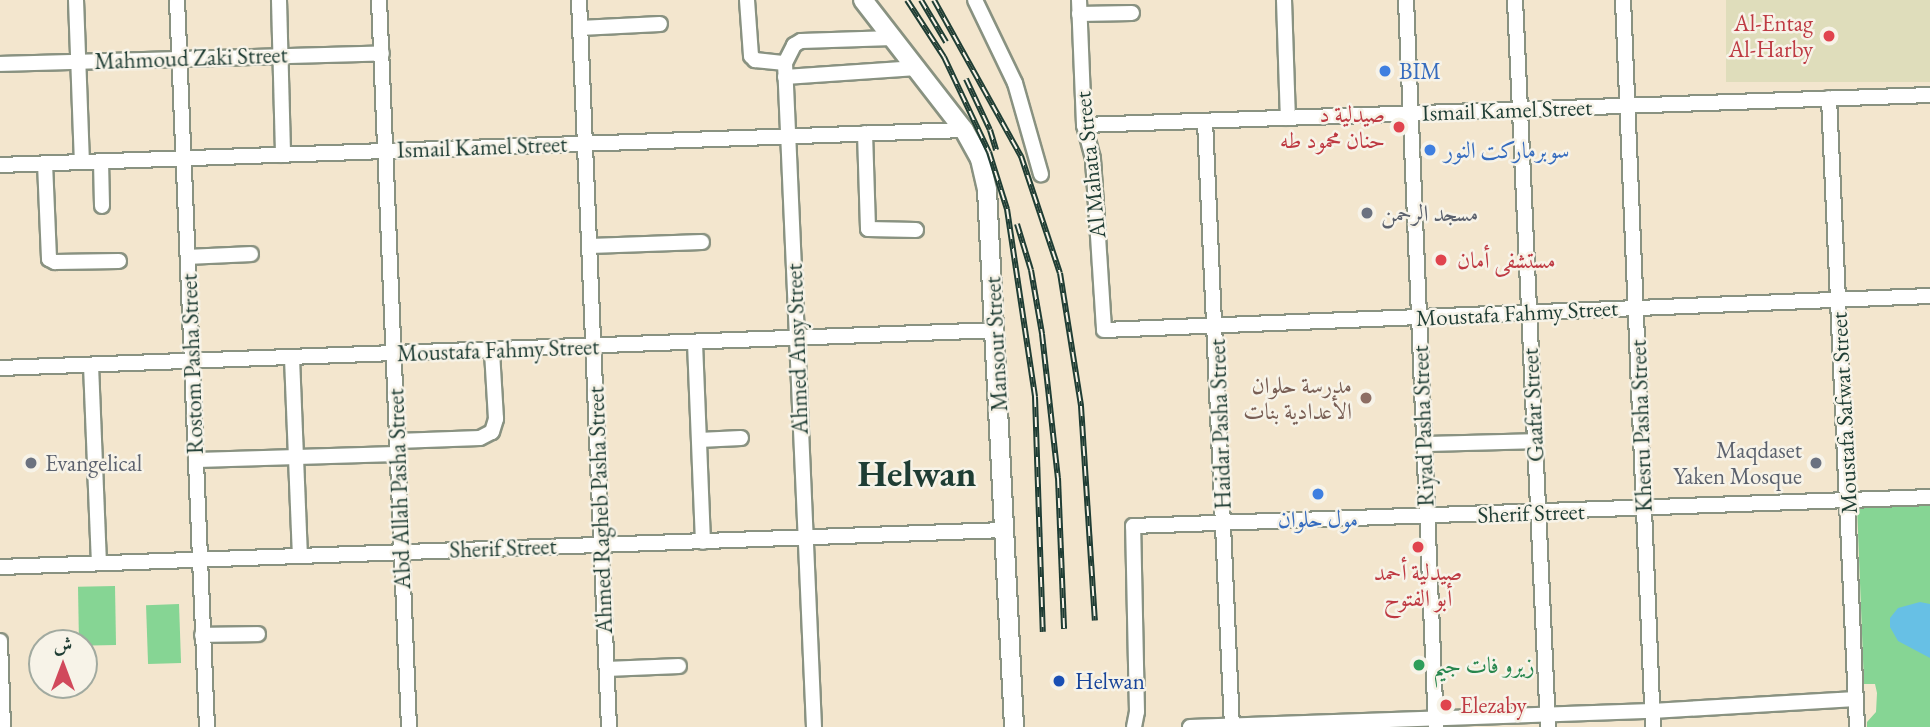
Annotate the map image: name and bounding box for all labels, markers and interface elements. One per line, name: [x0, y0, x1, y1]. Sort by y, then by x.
place label: Al-Entag Al-Harby: [1728, 9, 1813, 63]
marker: Al-Entag Al-Harby: [1819, 26, 1839, 46]
street label: Mahmoud Zaki Street: [94, 41, 288, 75]
place label: BIM: [1399, 57, 1441, 85]
marker: BIM: [1377, 63, 1393, 79]
street label: Al Mahata Street: [1069, 90, 1111, 240]
street label: Ismail Kamel Street: [1421, 93, 1593, 127]
place label: صيدلية د حنان محمود طه: [1280, 100, 1385, 154]
marker: صيدلية د حنان محمود طه: [1391, 119, 1407, 135]
street label: Ismail Kamel Street: [396, 130, 568, 164]
place label: سوبرماركت النور: [1444, 136, 1570, 164]
marker: سوبرماركت النور: [1422, 142, 1438, 158]
place label: مسجد الرحمن: [1381, 199, 1478, 227]
marker: مسجد الرحمن: [1359, 205, 1375, 221]
place label: مستشفى أمان: [1457, 246, 1556, 274]
marker: مستشفى أمان: [1431, 250, 1451, 270]
street label: Ahmed Ansy Street: [780, 263, 814, 435]
street label: Rostom Pasha Street: [175, 273, 209, 455]
street label: Mansour Street: [979, 276, 1013, 412]
street label: Moustafa Fahmy Street: [1415, 294, 1619, 332]
street label: Moustafa Safwat Street: [1825, 311, 1863, 515]
street label: Moustafa Fahmy Street: [396, 333, 600, 367]
street label: Haidar Pasha Street: [1203, 338, 1237, 510]
street label: Khesru Pasha Street: [1624, 339, 1658, 513]
street label: Riyad Pasha Street: [1406, 345, 1440, 507]
street label: Gaafar Street: [1516, 347, 1550, 463]
place label: مدرسة حلوان الأعدادية بنات: [1243, 371, 1352, 425]
street label: Ahmed Ragheb Pasha Street: [582, 386, 618, 634]
street label: Abd Allah Pasha Street: [382, 388, 416, 590]
marker: مدرسة حلوان الأعدادية بنات: [1358, 390, 1374, 406]
place label: Maqdaset Yaken Mosque: [1673, 436, 1802, 490]
place label: Evangelical: [45, 449, 142, 477]
district label: Helwan: [857, 451, 977, 495]
marker: Evangelical: [23, 455, 39, 471]
marker: Maqdaset Yaken Mosque: [1808, 455, 1824, 471]
marker: مول حلوان: [1310, 486, 1326, 502]
street label: Sherif Street: [1477, 497, 1585, 529]
place label: مول حلوان: [1278, 505, 1358, 533]
street label: Sherif Street: [449, 532, 557, 564]
marker: صيدلية أحمد أبو الفتوح: [1410, 539, 1426, 555]
place label: صيدلية أحمد أبو الفتوح: [1374, 558, 1462, 612]
north arrow: [28, 629, 98, 699]
text: ش: [54, 632, 72, 657]
place label: زيرو فات جيم: [1433, 651, 1535, 679]
marker: زيرو فات جيم: [1411, 657, 1427, 673]
place label: Helwan: [1075, 667, 1145, 695]
marker: Helwan: [1049, 671, 1069, 691]
place label: Elezaby: [1460, 691, 1527, 719]
marker: Elezaby: [1438, 697, 1454, 713]

